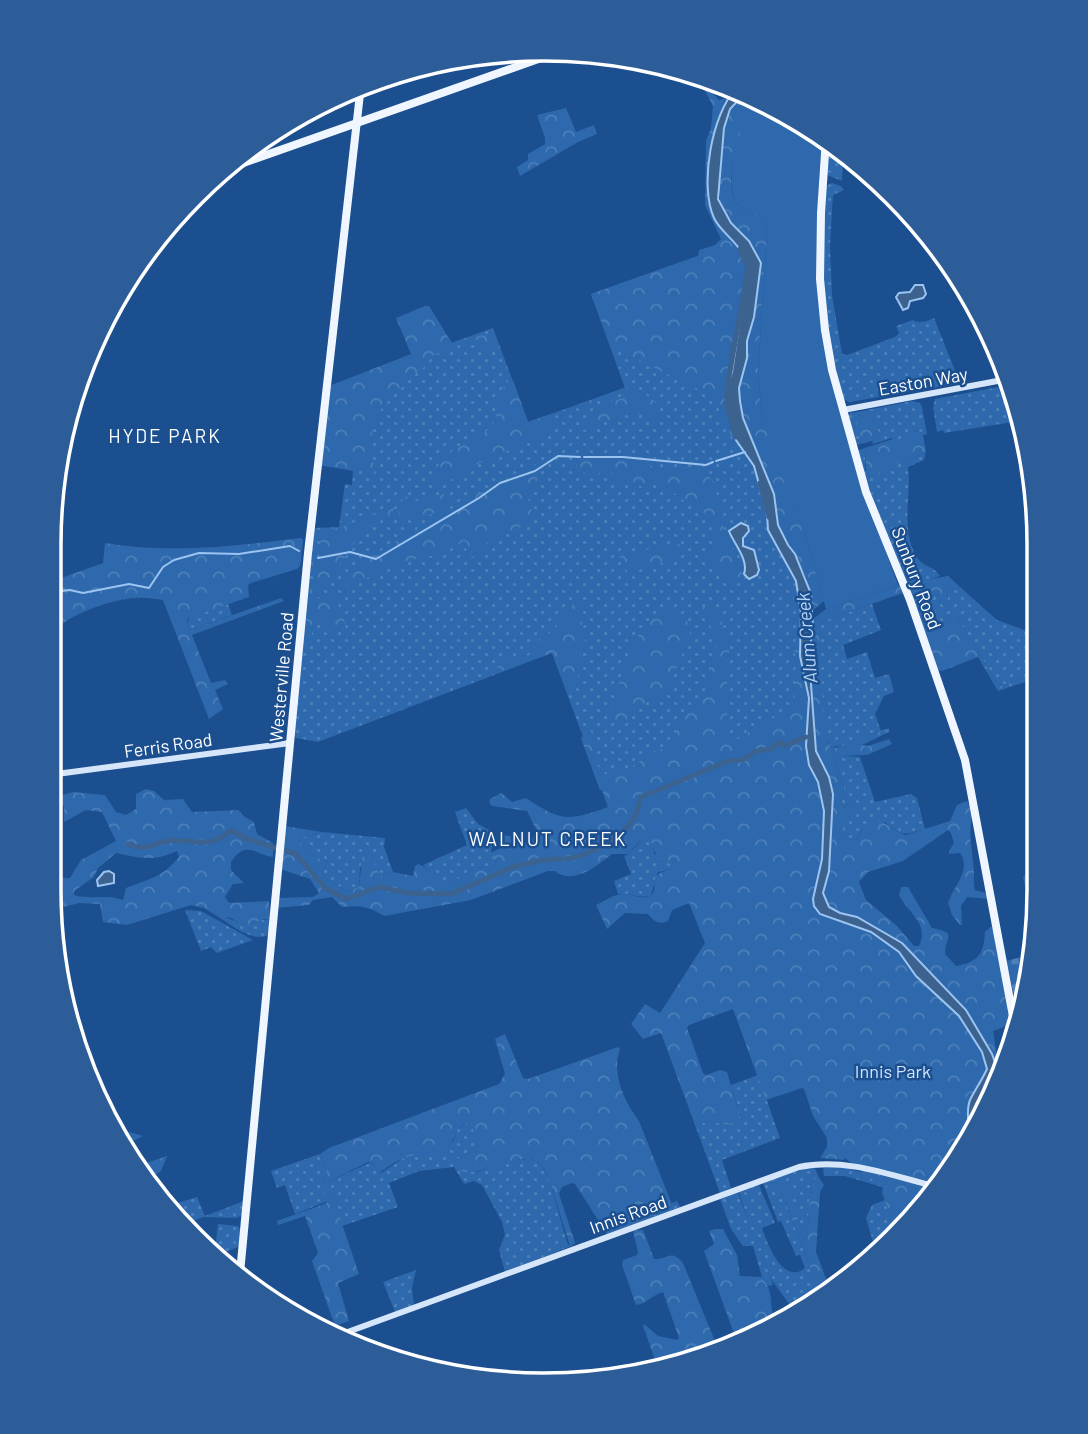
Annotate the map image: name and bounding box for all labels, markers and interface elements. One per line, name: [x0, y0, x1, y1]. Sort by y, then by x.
street label: Easton Way: [877, 362, 969, 400]
district label: HYDE PARK: [108, 424, 222, 447]
street label: Sunbury Road: [887, 524, 947, 632]
water label: Alum Creek: [791, 591, 821, 684]
street label: Westerville Road: [264, 611, 298, 743]
street label: Ferris Road: [122, 728, 214, 762]
district label: WALNUT CREEK: [469, 827, 627, 850]
park label: Innis Park: [855, 1060, 931, 1082]
street label: Innis Road: [586, 1190, 670, 1238]

